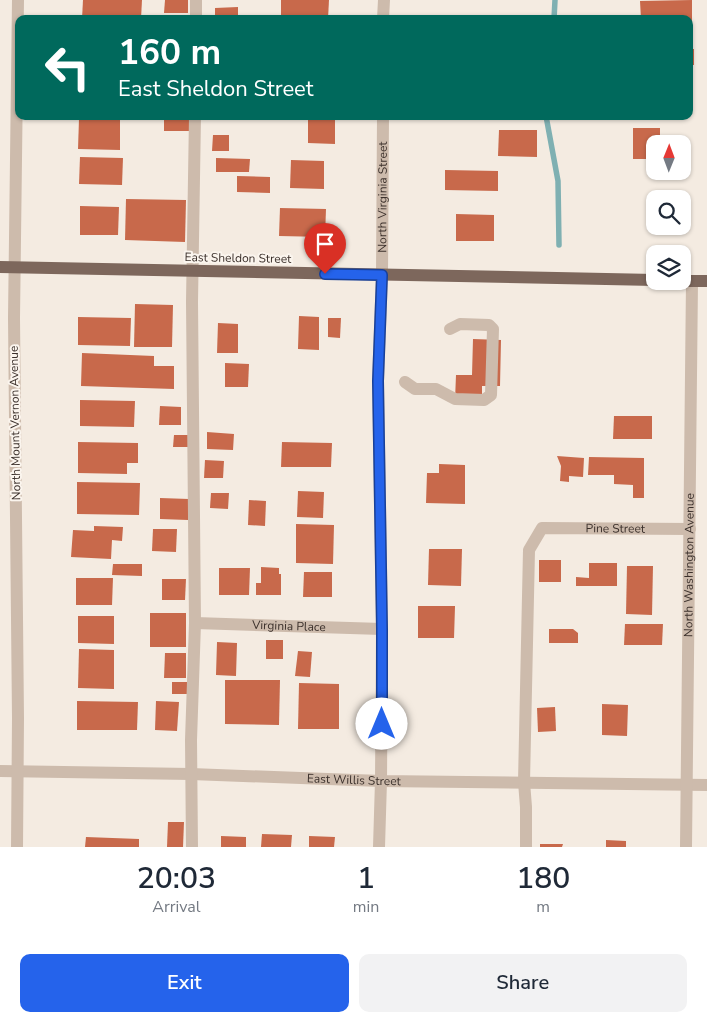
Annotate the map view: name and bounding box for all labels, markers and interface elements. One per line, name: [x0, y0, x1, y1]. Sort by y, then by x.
text: 160 m: [118, 29, 221, 76]
icon: left: [35, 35, 100, 100]
text: East Sheldon Street: [118, 74, 314, 104]
north arrow: [646, 135, 691, 180]
map controls: [646, 135, 691, 290]
street label: North Virginia Street: [374, 141, 391, 253]
button: search: [646, 190, 691, 235]
pin: [304, 223, 346, 274]
icon: arrive: [311, 230, 339, 258]
button: layers: [646, 245, 691, 290]
street label: East Sheldon Street: [185, 249, 292, 267]
street label: North Mount Vernon Avenue: [6, 346, 24, 500]
street label: North Washington Avenue: [680, 493, 698, 637]
street label: Pine Street: [586, 520, 646, 537]
street label: Virginia Place: [251, 617, 326, 635]
position arrow: [355, 697, 407, 749]
street label: East Willis Street: [307, 770, 402, 789]
text: 20:03: [137, 858, 216, 899]
text: 1: [357, 858, 375, 899]
text: 180: [516, 858, 570, 899]
text: Arrival: [152, 896, 200, 918]
text: min: [353, 896, 379, 918]
text: m: [536, 896, 550, 918]
button: Exit: [20, 954, 349, 1012]
button: Share: [359, 954, 687, 1012]

